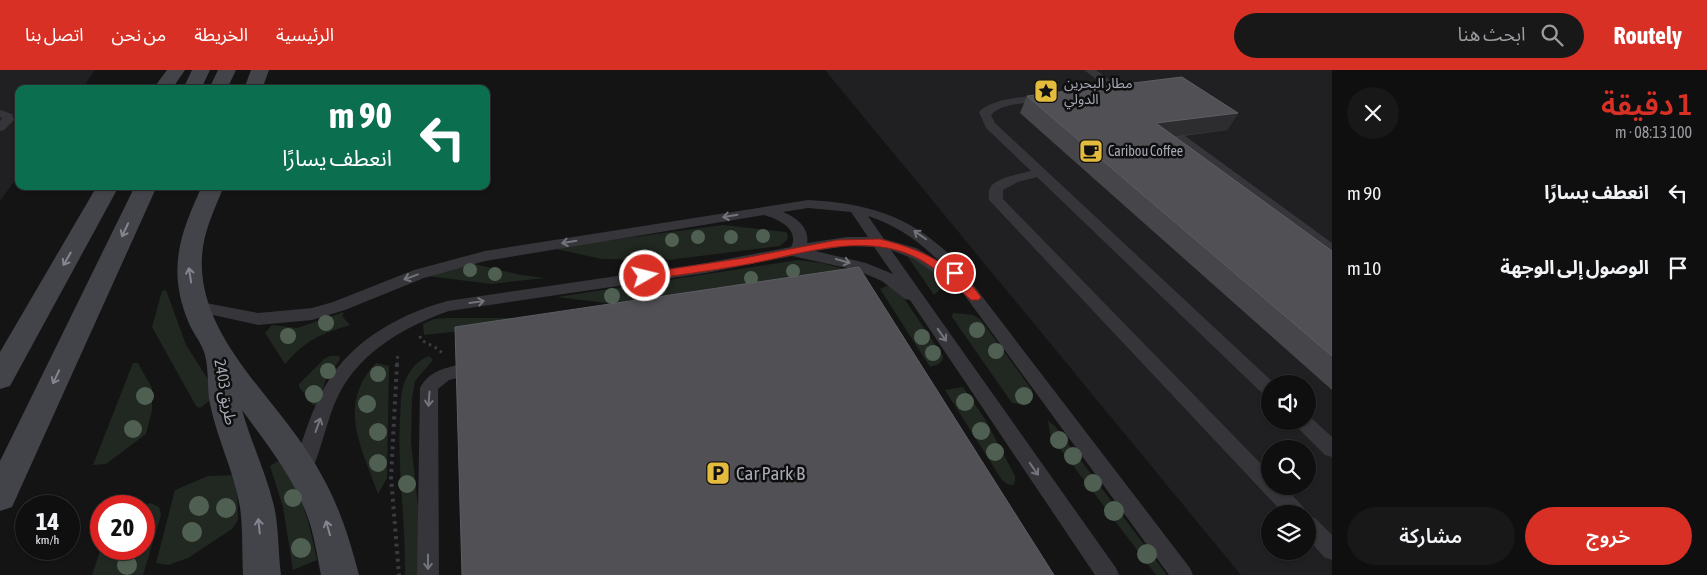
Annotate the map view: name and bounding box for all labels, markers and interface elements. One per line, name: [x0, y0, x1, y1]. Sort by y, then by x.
search box: [1234, 13, 1584, 58]
icon: search: [1538, 21, 1566, 49]
text: Routely: [1614, 22, 1682, 49]
text: ابحث هنا: [1457, 23, 1526, 45]
text: اتصل بنا: [25, 24, 84, 45]
text: من نحن: [112, 24, 166, 45]
text: الخريطة: [194, 24, 248, 45]
text: الرئيسية: [276, 24, 334, 45]
place label: مطار البحرين الدولي: [1064, 75, 1133, 110]
place icon: مطار البحرين الدولي: [1033, 78, 1059, 104]
button: close: [1347, 87, 1399, 139]
text: 1 دقيقة: [1601, 87, 1692, 121]
text: 90 m: [329, 95, 392, 135]
icon: left: [410, 105, 475, 170]
text: 100 m · 08:13: [1615, 123, 1692, 141]
cafe icon: Caribou Coffee: [1078, 138, 1104, 164]
place label: Caribou Coffee: [1108, 143, 1183, 159]
text: انعطف يسارًا: [282, 145, 392, 171]
icon: left: [1664, 179, 1692, 207]
text: انعطف يسارًا: [1544, 181, 1649, 203]
text: 90 m: [1347, 182, 1381, 204]
one-way arrow: [722, 211, 738, 221]
one-way arrow: [120, 222, 130, 237]
one-way arrow: [913, 230, 927, 240]
one-way arrow: [562, 238, 578, 248]
position arrow: [618, 249, 670, 301]
one-way arrow: [62, 251, 71, 266]
pin: [934, 252, 976, 294]
icon: arrive: [1664, 254, 1692, 282]
one-way arrow: [834, 256, 850, 266]
text: الوصول إلى الوجهة: [1500, 256, 1649, 278]
text: 10 m: [1347, 257, 1381, 279]
icon: arrive: [941, 259, 969, 287]
one-way arrow: [185, 267, 195, 283]
one-way arrow: [404, 273, 419, 282]
one-way arrow: [469, 296, 485, 306]
one-way arrow: [937, 328, 947, 342]
street label: طريق 2403: [209, 358, 241, 427]
one-way arrow: [51, 369, 60, 384]
map controls: [1261, 375, 1316, 560]
button: sound: [1261, 375, 1316, 430]
one-way arrow: [424, 391, 433, 407]
one-way arrow: [314, 418, 323, 433]
button: search: [1261, 440, 1316, 495]
parking icon: Car Park B: [705, 460, 731, 486]
one-way arrow: [1029, 461, 1039, 475]
place label: Car Park B: [736, 462, 805, 484]
speed limit sign: 20: [90, 495, 155, 560]
button: layers: [1261, 505, 1316, 560]
text: 14: [36, 507, 59, 535]
button: مشاركة: [1347, 507, 1515, 565]
button: خروج: [1525, 507, 1692, 565]
one-way arrow: [254, 519, 264, 535]
one-way arrow: [323, 520, 332, 536]
text: km/h: [36, 533, 59, 547]
one-way arrow: [423, 553, 433, 569]

